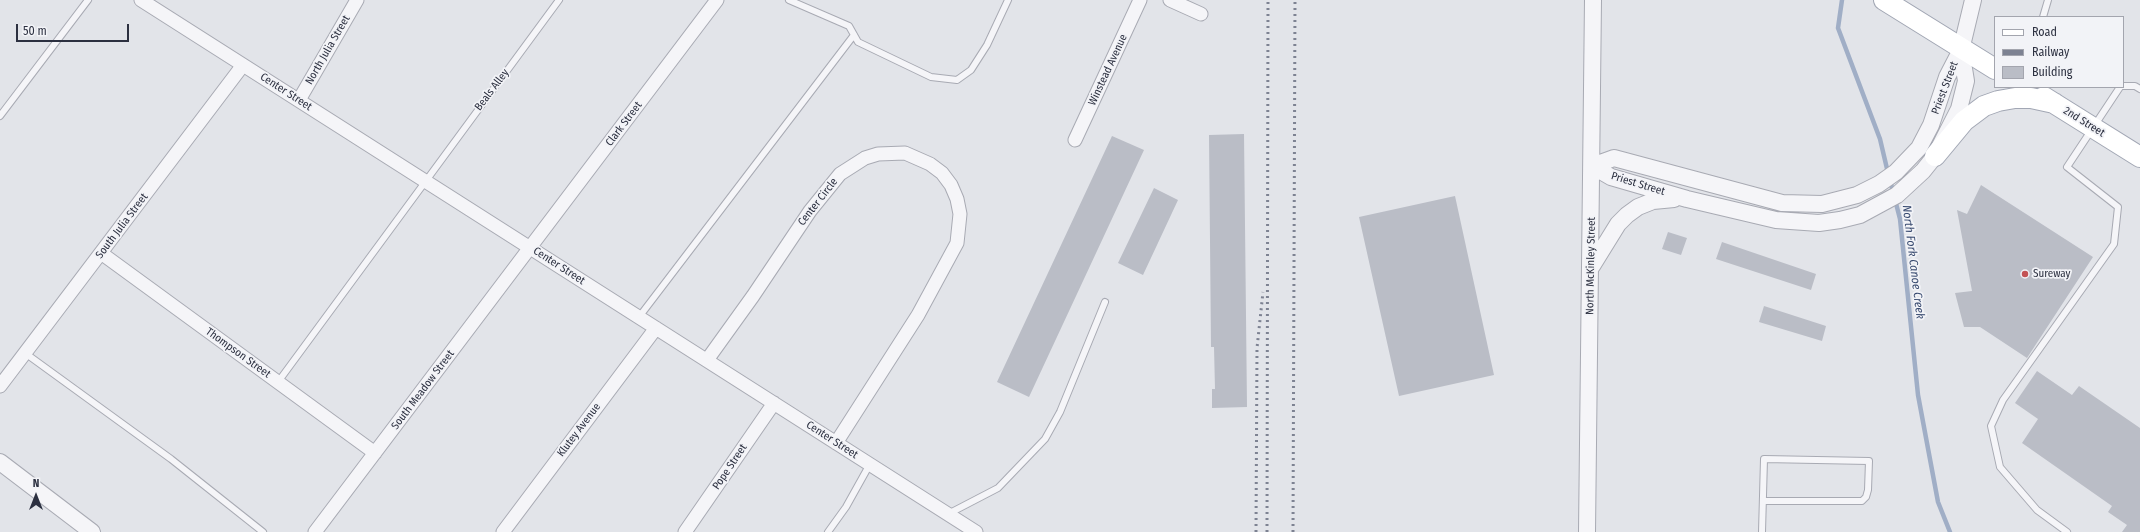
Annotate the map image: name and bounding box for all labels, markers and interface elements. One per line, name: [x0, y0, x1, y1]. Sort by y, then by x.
street label: North Julia Street: [303, 13, 353, 87]
scale bar: [18, 16, 131, 42]
legend: [1994, 16, 2124, 88]
text: 50 m: [23, 24, 47, 38]
text: Road: [2032, 25, 2057, 39]
street label: Winstead Avenue: [1086, 32, 1130, 108]
text: Railway: [2032, 45, 2069, 59]
street label: Priest Street: [1929, 60, 1961, 116]
text: Building: [2032, 65, 2072, 79]
street label: Beals Alley: [472, 67, 512, 113]
street label: Center Street: [258, 70, 314, 114]
street label: Clark Street: [603, 99, 645, 149]
street label: 2nd Street: [2061, 104, 2107, 140]
street label: Priest Street: [1610, 170, 1666, 198]
street label: Center Circle: [795, 176, 841, 228]
street label: South Julia Street: [93, 191, 151, 261]
water label: North Fork Canoe Creek: [1899, 204, 1927, 320]
street label: North McKinley Street: [1584, 217, 1598, 315]
street label: Center Street: [531, 244, 587, 288]
place label: Sureway: [2033, 267, 2070, 281]
marker: Sureway: [2020, 269, 2030, 279]
street label: Thompson Street: [203, 325, 273, 381]
street label: South Meadow Street: [389, 348, 457, 432]
street label: Klutey Avenue: [555, 401, 603, 459]
street label: Center Street: [804, 418, 860, 462]
street label: Pope Street: [710, 442, 750, 492]
north arrow: [16, 476, 56, 516]
text: N: [33, 477, 39, 490]

